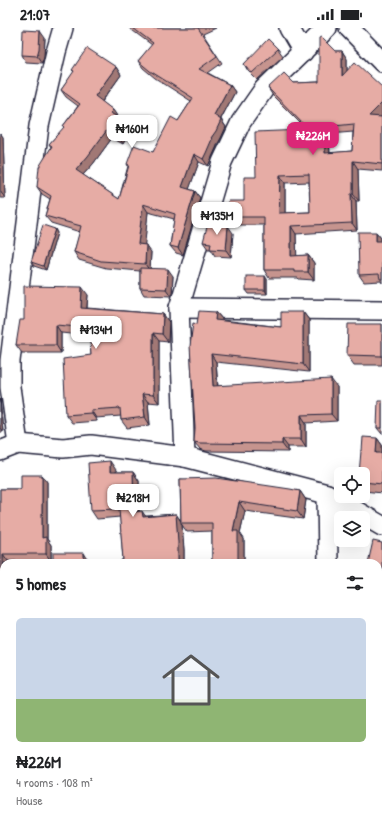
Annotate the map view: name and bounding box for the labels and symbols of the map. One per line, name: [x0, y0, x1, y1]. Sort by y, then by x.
pin: ₦160M: [104, 115, 160, 149]
pin: ₦226M: [285, 122, 341, 156]
pin: ₦135M: [189, 202, 245, 236]
pin: ₦134M: [68, 316, 124, 350]
pin: ₦218M: [105, 484, 161, 518]

